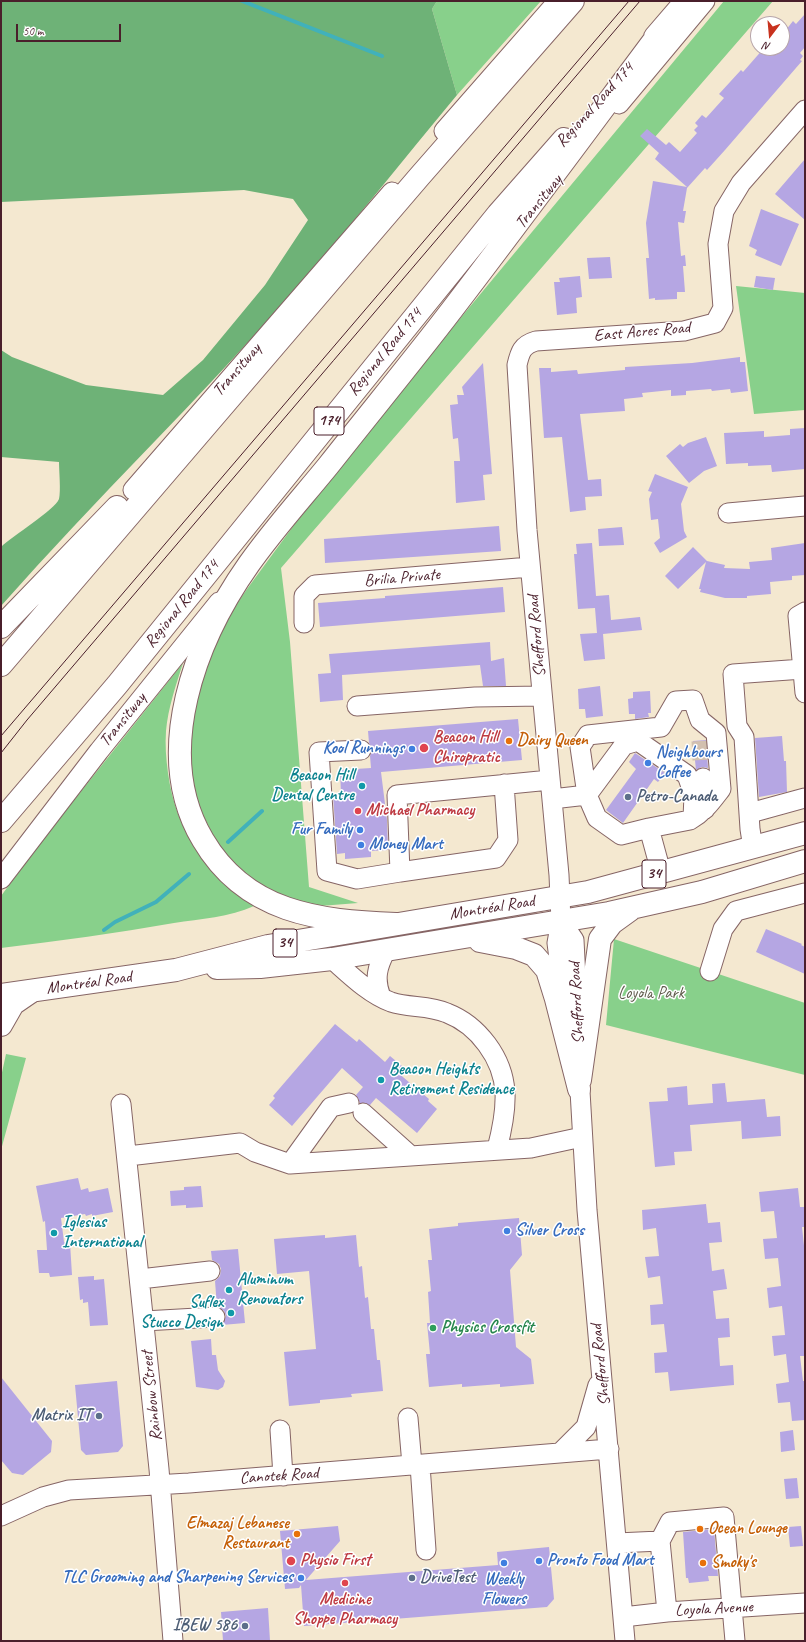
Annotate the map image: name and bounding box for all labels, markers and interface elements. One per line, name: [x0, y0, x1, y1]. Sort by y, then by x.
scale bar: [18, 16, 123, 42]
north arrow: [750, 16, 790, 56]
text: 50 m: [23, 23, 43, 39]
text: N: [762, 39, 772, 54]
street label: Regional Road 174: [552, 58, 638, 152]
street label: Transitway: [511, 171, 567, 233]
street label: Regional Road 174: [343, 304, 427, 400]
street label: East Acres Road: [593, 318, 691, 346]
street label: Transitway: [208, 339, 266, 401]
road number: 174: [314, 407, 344, 435]
street label: Regional Road 174: [140, 556, 224, 652]
street label: Brilia Private: [363, 565, 441, 591]
street label: Shefford Road: [523, 594, 551, 678]
street label: Transitway: [95, 689, 151, 751]
place label: Beacon Hill Chiropratic: [433, 728, 500, 768]
place label: Dairy Queen: [517, 731, 588, 751]
marker: Dairy Queen: [504, 736, 514, 746]
place label: Kool Runnings: [323, 739, 404, 759]
marker: Beacon Hill Chiropratic: [418, 742, 430, 754]
place label: Neighbours Coffee: [656, 743, 722, 783]
marker: Kool Runnings: [407, 744, 417, 754]
marker: Neighbours Coffee: [643, 758, 653, 768]
place label: Beacon Hill Dental Centre: [272, 766, 354, 806]
marker: Beacon Hill Dental Centre: [357, 781, 367, 791]
place label: Petro-Canada: [636, 787, 717, 807]
marker: Petro-Canada: [623, 792, 633, 802]
place label: Michael Pharmacy: [366, 801, 474, 821]
marker: Michael Pharmacy: [353, 806, 363, 816]
place label: Fur Family: [291, 820, 352, 840]
marker: Fur Family: [355, 825, 365, 835]
place label: Money Mart: [369, 835, 443, 855]
marker: Money Mart: [356, 840, 366, 850]
road number: 34: [642, 860, 666, 888]
street label: Montréal Road: [448, 891, 536, 925]
road number: 34: [273, 929, 297, 957]
street label: Shefford Road: [565, 962, 589, 1044]
street label: Montréal Road: [45, 967, 133, 999]
park label: Loyola Park: [618, 984, 684, 1004]
place label: Beacon Heights Retirement Residence: [389, 1060, 514, 1100]
marker: Beacon Heights Retirement Residence: [376, 1075, 386, 1085]
place label: Iglesias International: [62, 1213, 142, 1253]
place label: Silver Cross: [515, 1221, 584, 1241]
marker: Silver Cross: [502, 1226, 512, 1236]
marker: Iglesias International: [49, 1228, 59, 1238]
place label: Aluminum Renovators: [237, 1270, 302, 1310]
marker: Aluminum Renovators: [224, 1285, 234, 1295]
place label: Suflex Stucco Design: [140, 1293, 223, 1333]
marker: Suflex Stucco Design: [226, 1308, 236, 1318]
place label: Physics Crossfit: [441, 1318, 534, 1338]
marker: Physics Crossfit: [428, 1323, 438, 1333]
street label: Shefford Road: [587, 1323, 615, 1407]
street label: Rainbow Street: [137, 1350, 167, 1442]
place label: Matrix IT: [31, 1406, 91, 1426]
marker: Matrix IT: [94, 1411, 104, 1421]
street label: Canotek Road: [239, 1463, 319, 1489]
place label: Elmazaj Lebanese Restaurant: [186, 1514, 289, 1554]
place label: Ocean Lounge: [708, 1519, 787, 1539]
marker: Ocean Lounge: [695, 1524, 705, 1534]
marker: Elmazaj Lebanese Restaurant: [292, 1529, 302, 1539]
place label: Physio First: [300, 1551, 371, 1571]
place label: Pronto Food Mart: [547, 1551, 653, 1571]
place label: Smoky's: [711, 1553, 756, 1573]
marker: Physio First: [285, 1555, 297, 1567]
marker: Pronto Food Mart: [534, 1556, 544, 1566]
marker: Weekly Flowers: [499, 1558, 509, 1568]
marker: Smoky's: [698, 1558, 708, 1568]
place label: TLC Grooming and Sharpening Services: [62, 1568, 293, 1588]
place label: DriveTest: [420, 1568, 475, 1588]
place label: Weekly Flowers: [482, 1570, 526, 1610]
marker: TLC Grooming and Sharpening Services: [296, 1573, 306, 1583]
marker: DriveTest: [407, 1573, 417, 1583]
marker: Medicine Shoppe Pharmacy: [340, 1578, 350, 1588]
place label: Medicine Shoppe Pharmacy: [293, 1590, 397, 1630]
street label: Loyola Avenue: [675, 1597, 753, 1621]
place label: IBEW 586: [173, 1616, 237, 1636]
marker: IBEW 586: [240, 1621, 250, 1631]

